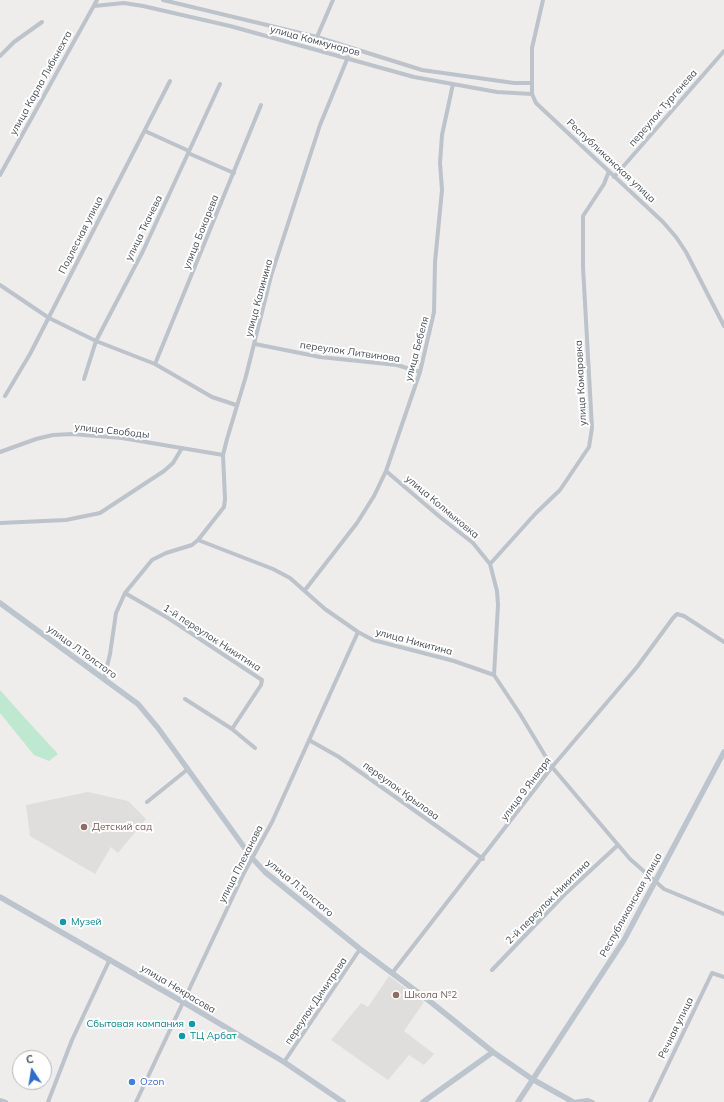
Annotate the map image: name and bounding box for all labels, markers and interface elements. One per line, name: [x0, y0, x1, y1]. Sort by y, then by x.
street label: улица Коммунаров: [269, 23, 361, 59]
street label: улица Карла Либкнехта: [7, 29, 75, 137]
street label: переулок Тургенева: [626, 67, 700, 149]
street label: Республиканская улица: [564, 117, 658, 205]
street label: улица Ткачева: [123, 193, 165, 263]
street label: улица Бокарева: [181, 193, 221, 271]
street label: Подлесная улица: [56, 194, 106, 276]
street label: улица Калинина: [243, 258, 275, 338]
street label: улица Бебеля: [403, 315, 431, 383]
street label: переулок Литвинова: [299, 339, 401, 365]
street label: улица Комаровка: [573, 340, 589, 426]
street label: улица Свободы: [74, 421, 150, 441]
street label: улица Колмыковка: [403, 473, 481, 541]
street label: 1-й переулок Никитина: [161, 602, 263, 674]
street label: улица Л.Толстого: [45, 623, 119, 681]
street label: улица Никитина: [374, 626, 454, 658]
street label: улица 9 Января: [498, 755, 554, 823]
street label: переулок Крылова: [361, 759, 441, 823]
place label: Детский сад: [92, 821, 152, 833]
marker: Детский сад: [79, 822, 89, 832]
street label: улица Плеханова: [216, 823, 266, 905]
street label: Республиканская улица: [597, 851, 665, 959]
street label: улица Л.Толстого: [264, 857, 336, 919]
street label: 2-й переулок Никитина: [503, 857, 593, 947]
place label: Музей: [71, 916, 102, 928]
marker: Музей: [58, 917, 68, 927]
street label: переулок Димитрова: [282, 955, 350, 1047]
street label: улица Некрасова: [138, 962, 218, 1016]
place label: Школа №2: [404, 989, 457, 1001]
marker: Школа №2: [391, 990, 401, 1000]
street label: Речная улица: [656, 995, 696, 1061]
place label: Сбытовая компания: [86, 1018, 184, 1030]
marker: Сбытовая компания: [187, 1019, 197, 1029]
place label: ТЦ Арбат: [190, 1030, 237, 1042]
marker: ТЦ Арбат: [177, 1031, 187, 1041]
north arrow: [12, 1050, 52, 1090]
text: С: [25, 1052, 35, 1067]
place label: Ozon: [140, 1076, 164, 1088]
marker: Ozon: [127, 1077, 137, 1087]

